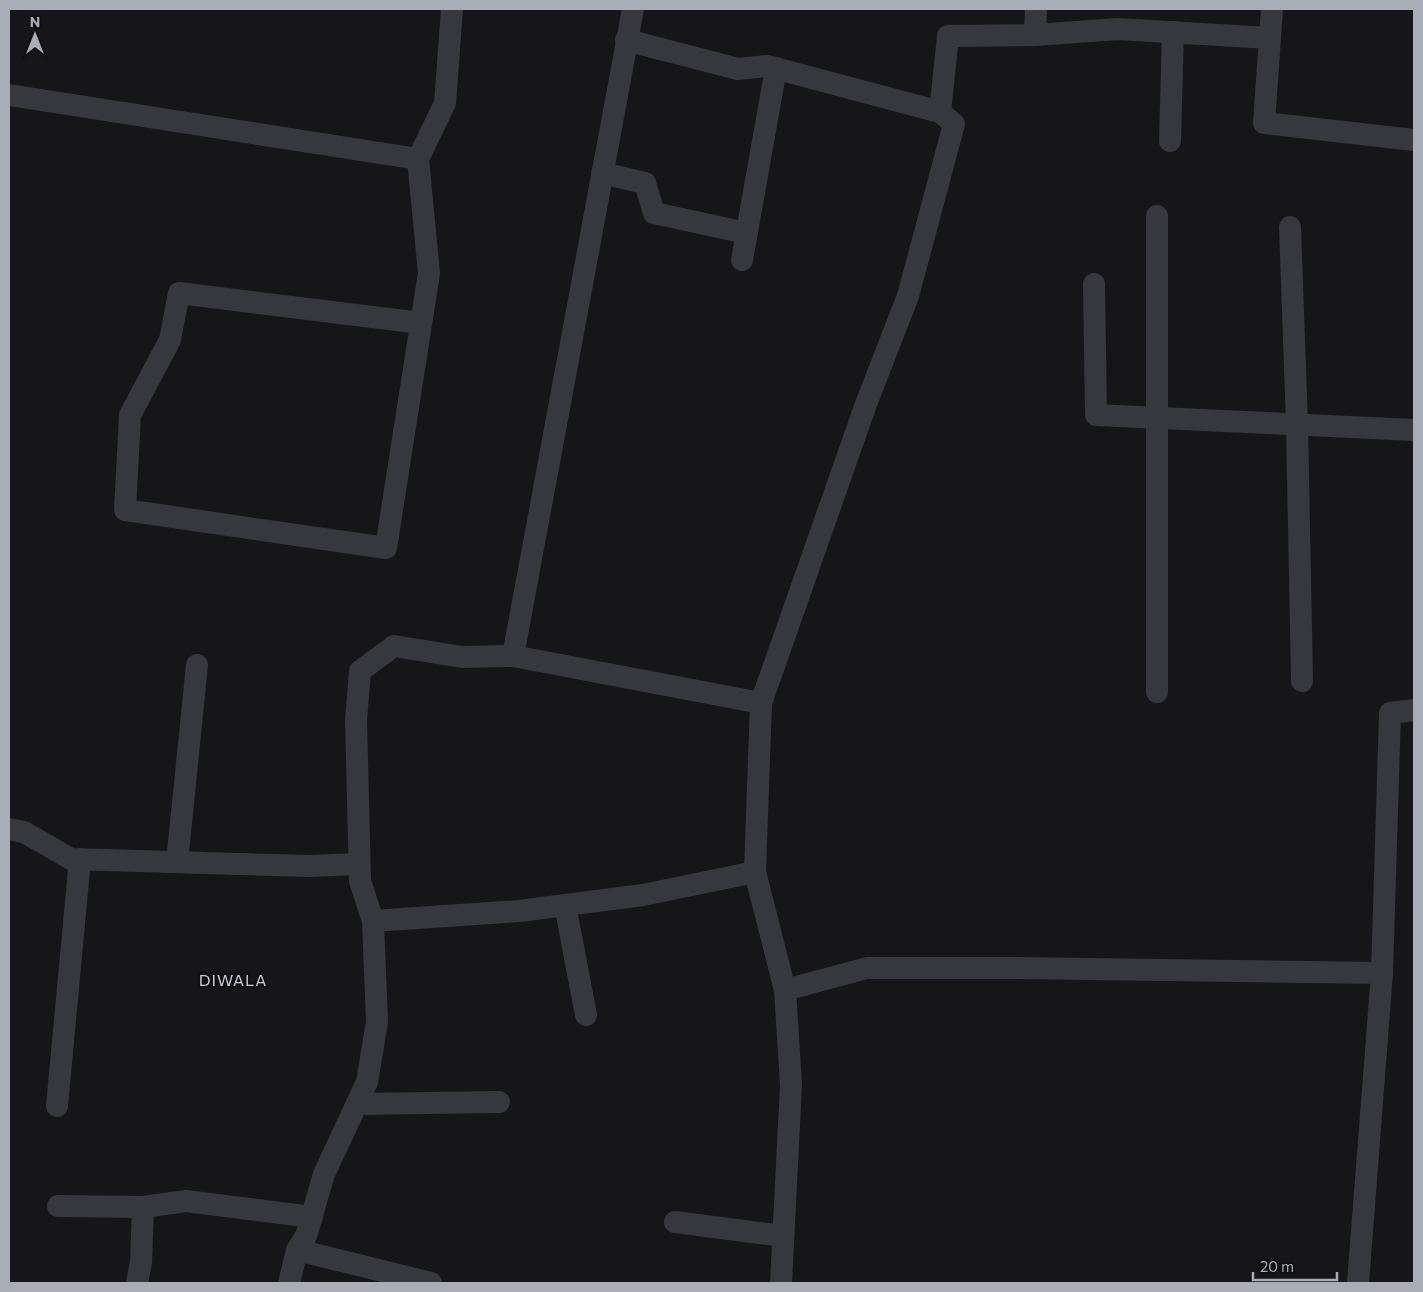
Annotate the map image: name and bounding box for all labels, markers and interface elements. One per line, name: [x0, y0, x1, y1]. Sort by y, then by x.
north arrow: [10, 10, 60, 60]
text: N: [30, 13, 40, 30]
district label: DIWALA: [199, 970, 267, 989]
scale bar: [1253, 1250, 1337, 1282]
text: 20 m: [1260, 1257, 1294, 1275]

